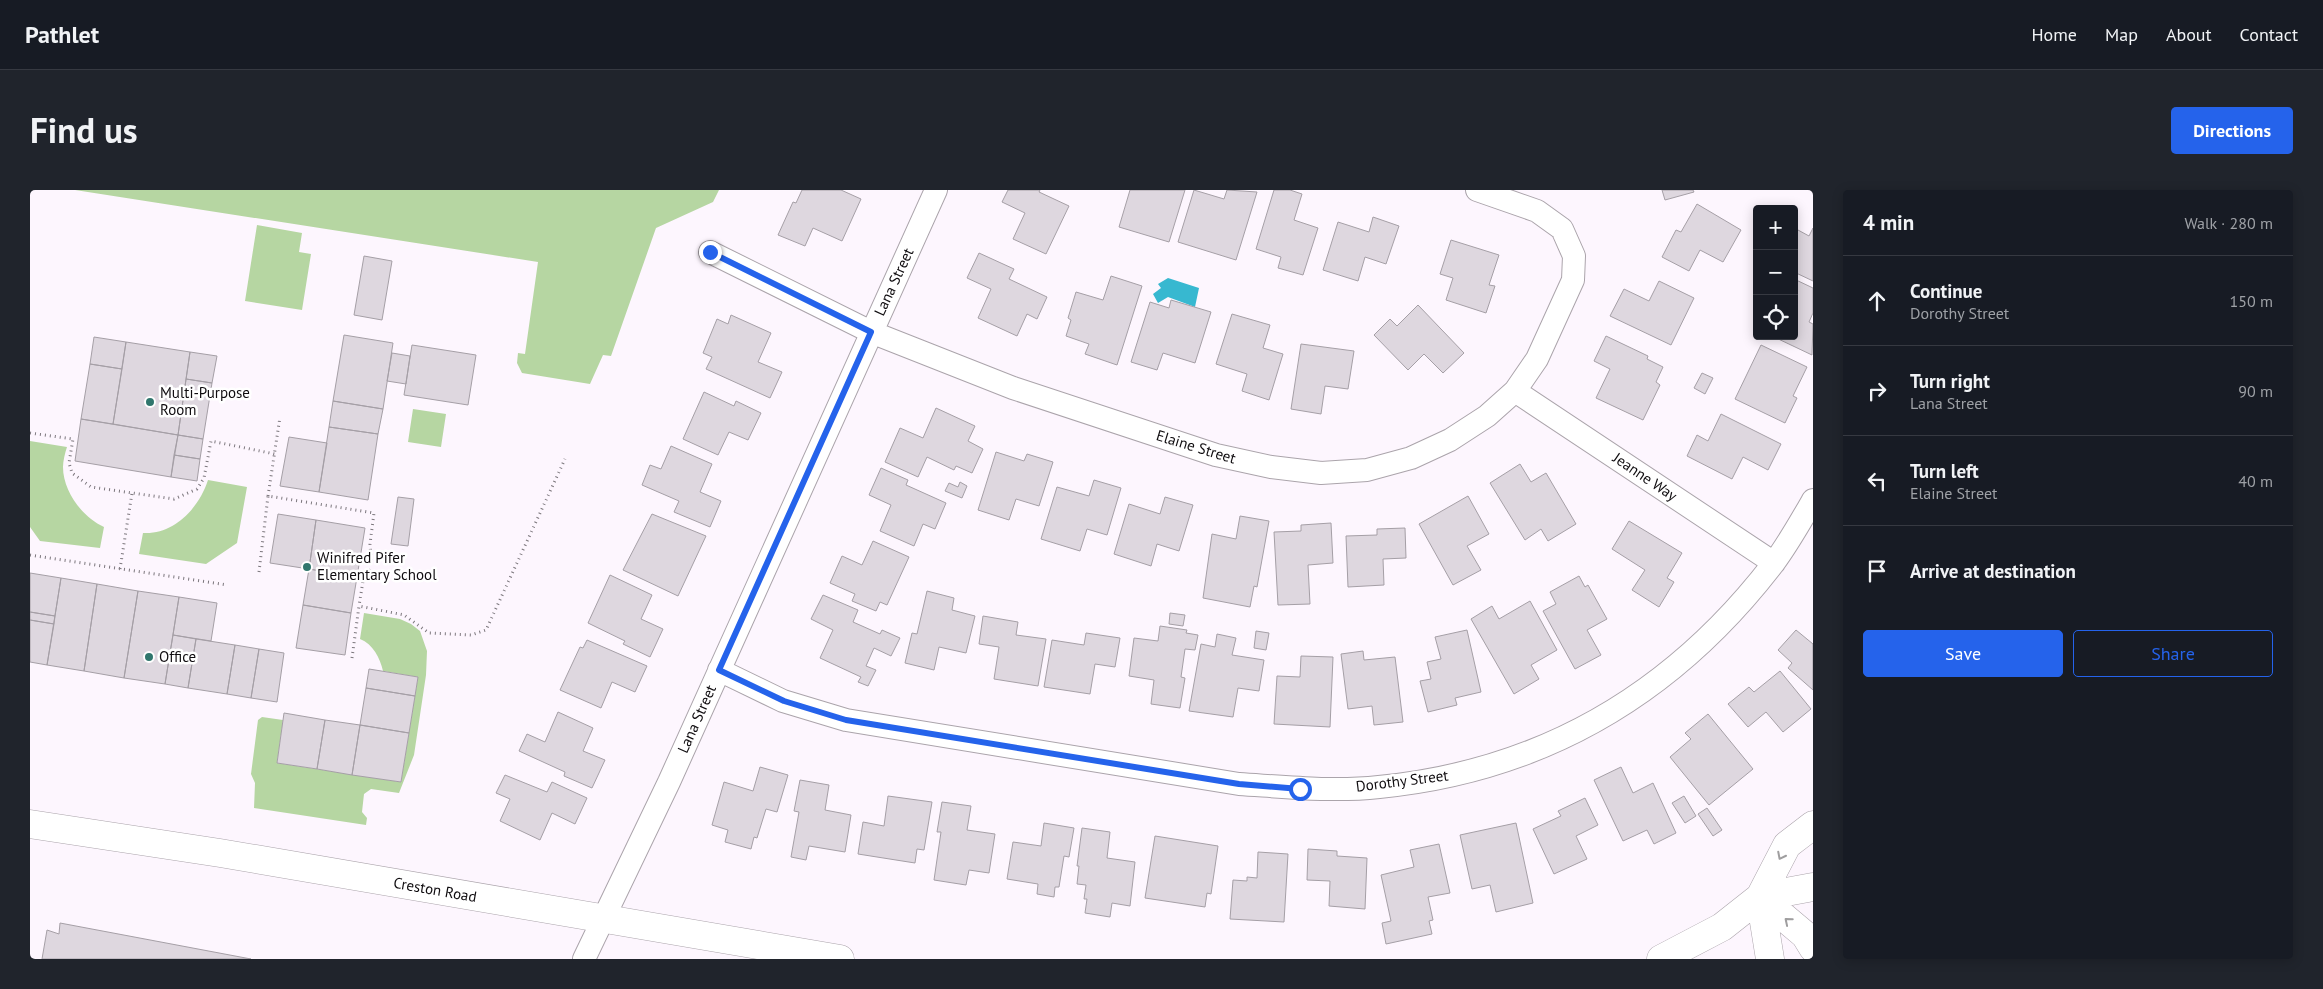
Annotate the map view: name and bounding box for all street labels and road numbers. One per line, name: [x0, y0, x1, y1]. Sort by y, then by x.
street label: Lana Street: [870, 245, 918, 319]
street label: Elaine Street: [1154, 425, 1238, 468]
street label: Jeanne Way: [1609, 448, 1681, 505]
street label: Lana Street: [673, 682, 720, 756]
street label: Dorothy Street: [1355, 765, 1449, 796]
street label: Creston Road: [392, 873, 478, 906]

